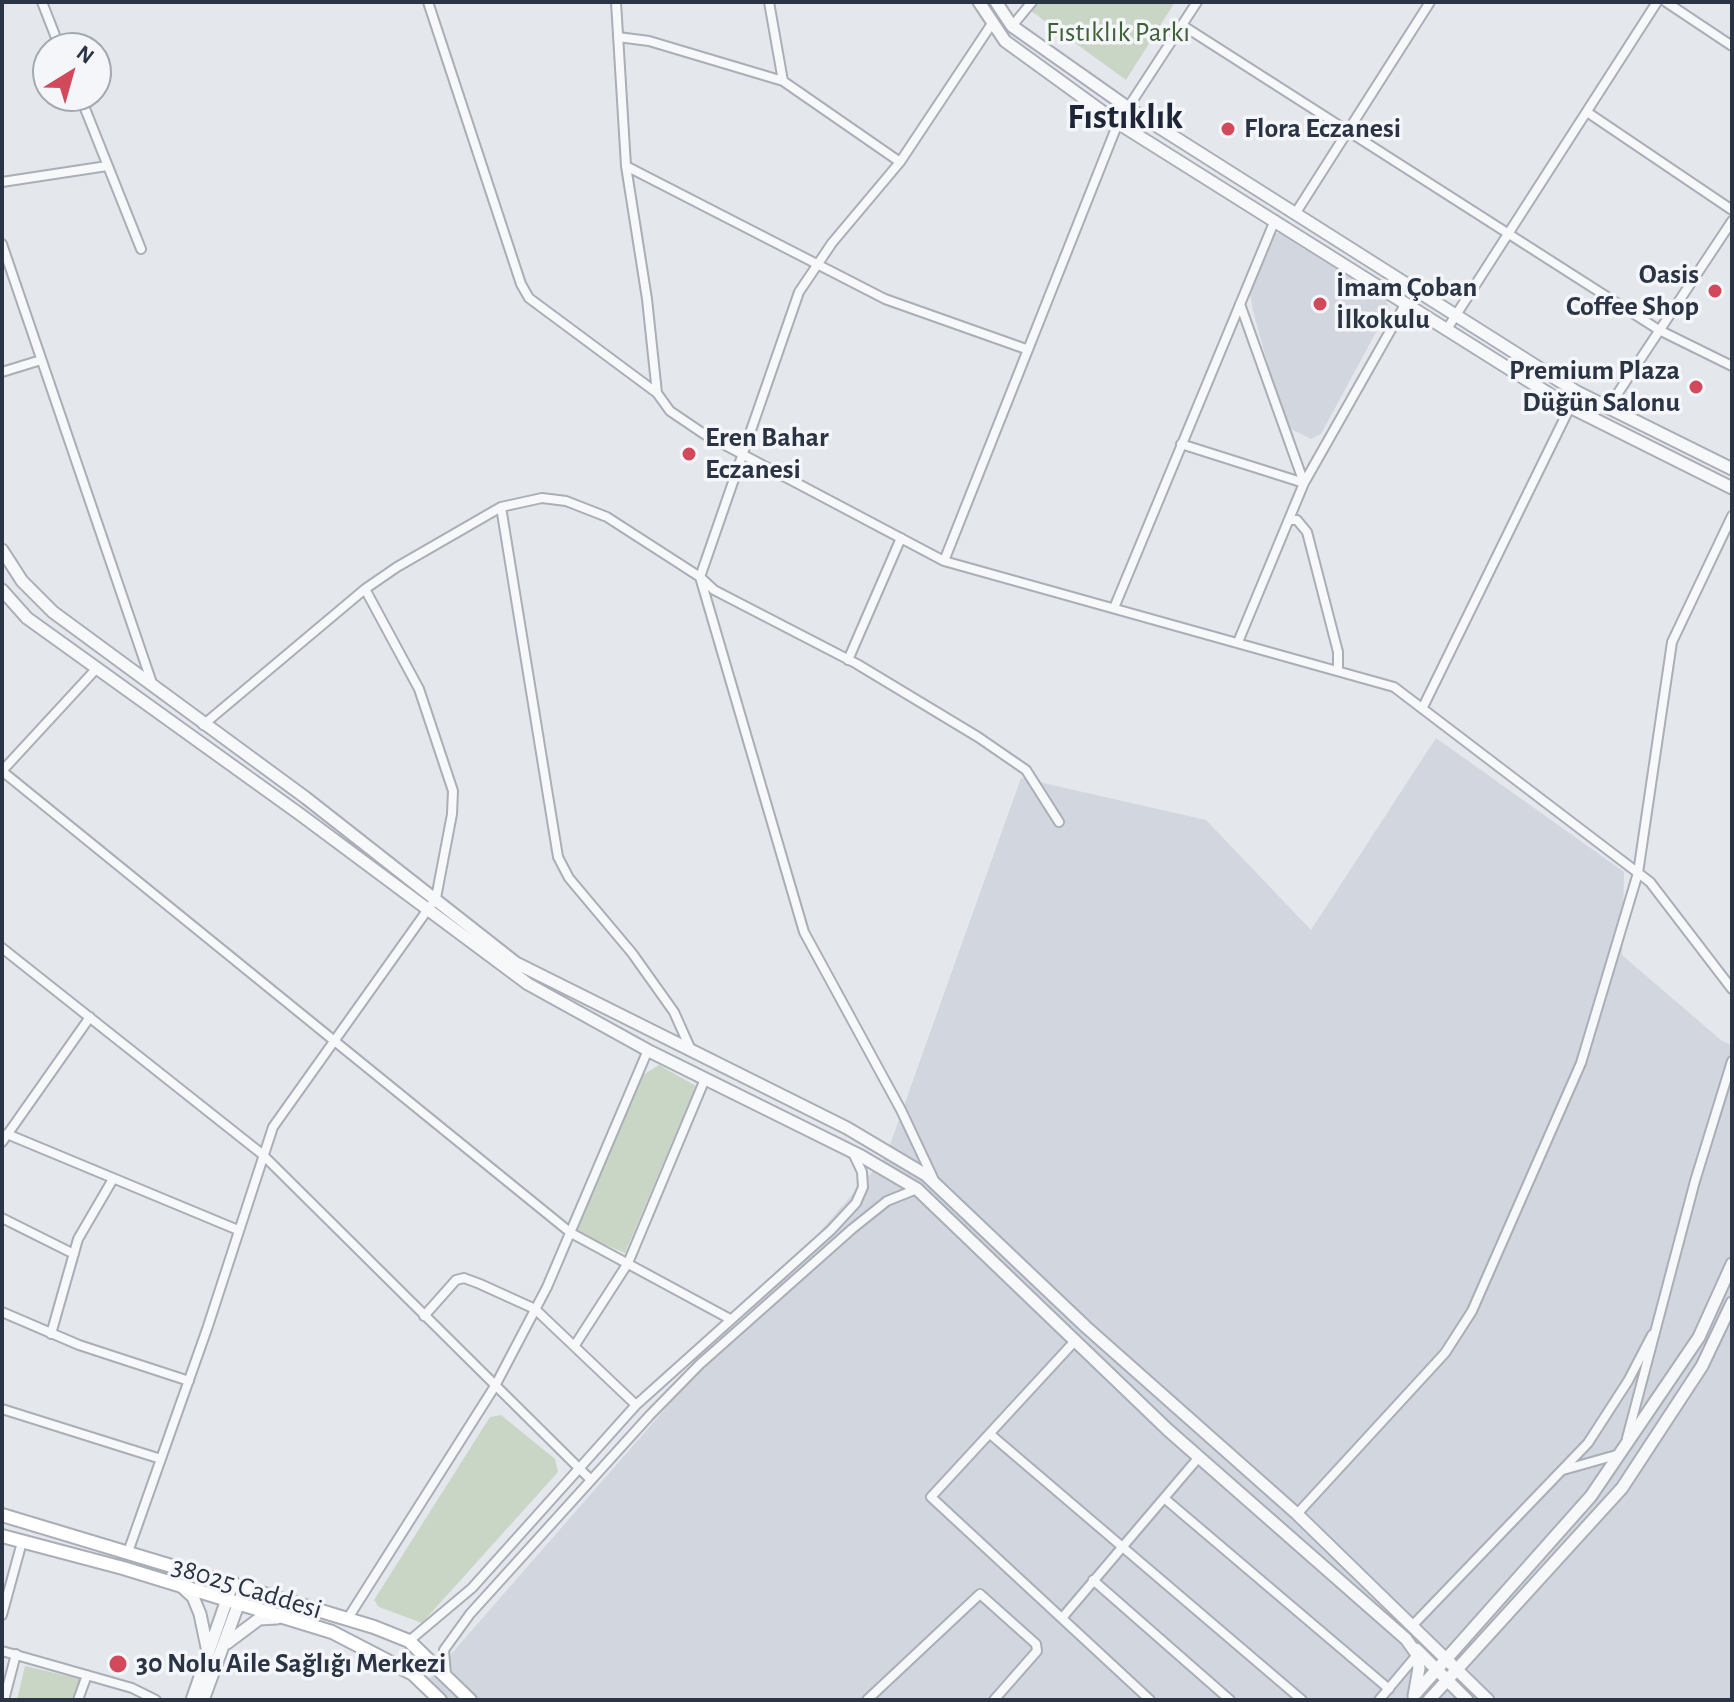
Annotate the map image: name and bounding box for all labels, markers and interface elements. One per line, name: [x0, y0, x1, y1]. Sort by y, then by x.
park label: Fıstıklık Parkı: [1046, 16, 1190, 50]
north arrow: [32, 32, 112, 112]
text: N: [73, 41, 98, 68]
district label: Fıstıklık: [1067, 95, 1183, 139]
place label: Flora Eczanesi: [1244, 112, 1401, 146]
marker: Flora Eczanesi: [1219, 120, 1237, 138]
place label: Oasis Coffee Shop: [1566, 258, 1699, 324]
place label: İmam Çoban İlkokulu: [1336, 271, 1477, 337]
marker: Oasis Coffee Shop: [1706, 282, 1724, 300]
marker: İmam Çoban İlkokulu: [1311, 295, 1329, 313]
place label: Premium Plaza Düğün Salonu: [1509, 354, 1680, 420]
marker: Premium Plaza Düğün Salonu: [1687, 378, 1705, 396]
place label: Eren Bahar Eczanesi: [705, 421, 829, 487]
marker: Eren Bahar Eczanesi: [680, 445, 698, 463]
street label: 38025 Caddesi: [168, 1549, 326, 1627]
place label: 30 Nolu Aile Sağlığı Merkezi: [136, 1647, 446, 1681]
marker: 30 Nolu Aile Sağlığı Merkezi: [107, 1653, 129, 1675]

